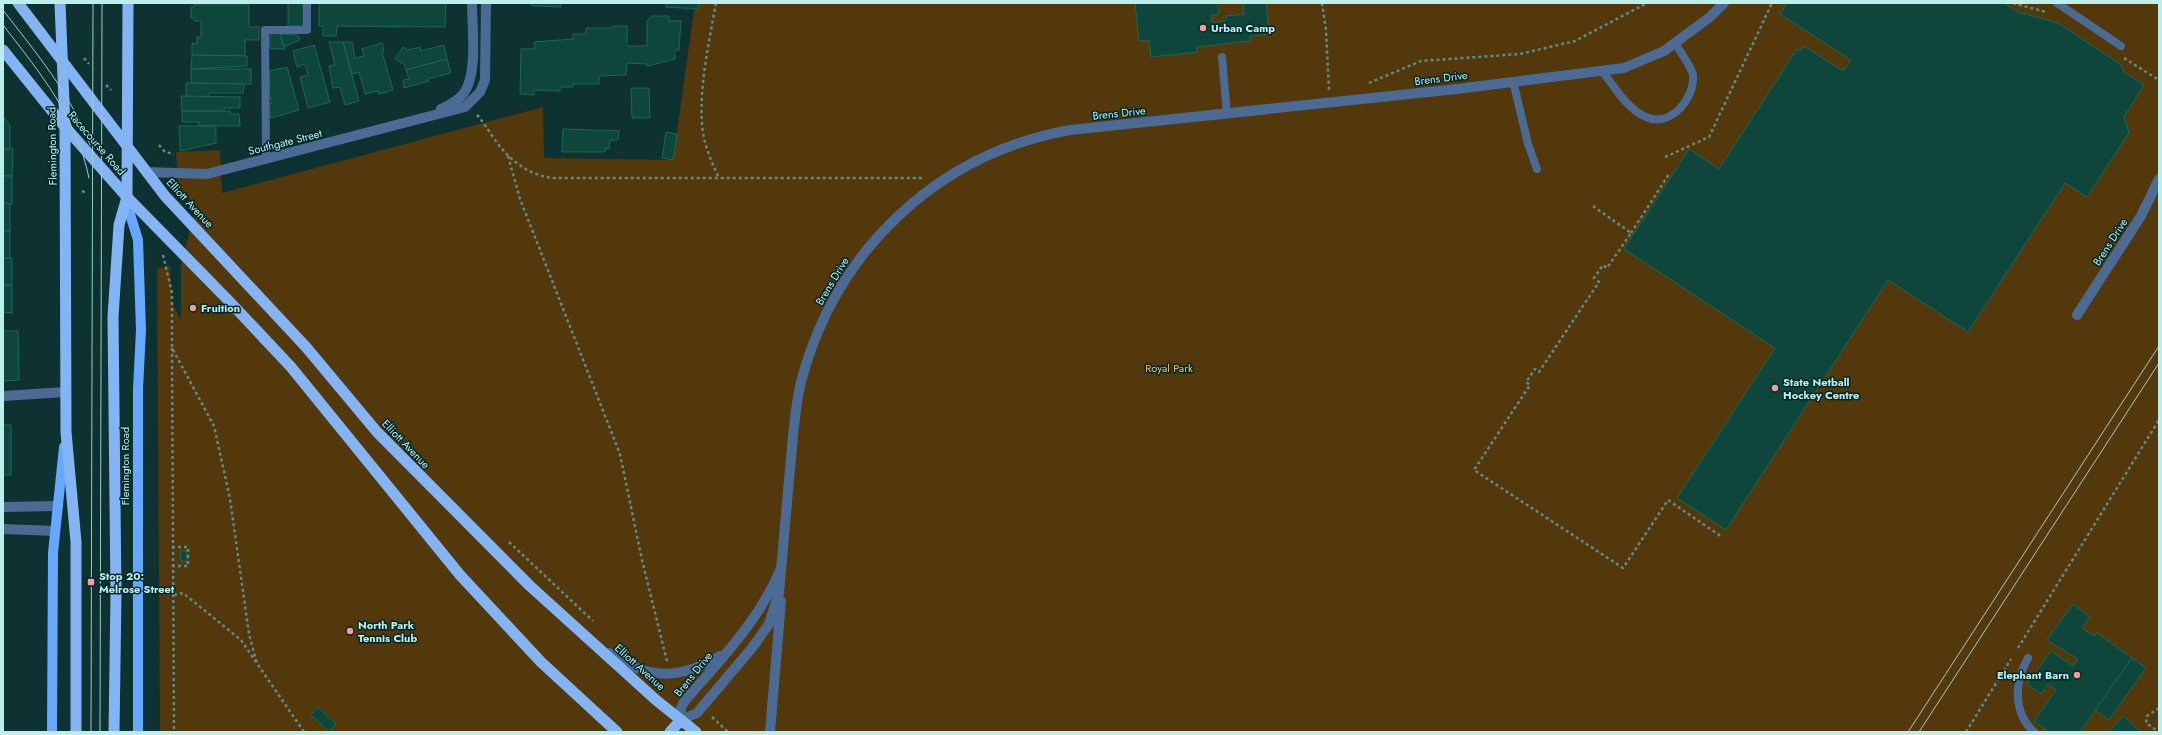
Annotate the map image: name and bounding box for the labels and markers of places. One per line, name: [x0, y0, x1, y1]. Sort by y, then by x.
place label: Urban Camp: [1211, 20, 1275, 36]
marker: Urban Camp: [1198, 23, 1208, 33]
place label: Fruition: [201, 300, 240, 316]
marker: Fruition: [188, 303, 198, 313]
place label: State Netball Hockey Centre: [1783, 374, 1859, 403]
marker: State Netball Hockey Centre: [1770, 383, 1780, 393]
place label: Stop 20: Melrose Street: [99, 568, 175, 597]
marker: Stop 20: Melrose Street: [86, 577, 96, 587]
place label: North Park Tennis Club: [358, 617, 417, 646]
marker: North Park Tennis Club: [345, 626, 355, 636]
place label: Elephant Barn: [1997, 667, 2069, 683]
marker: Elephant Barn: [2072, 670, 2082, 680]

